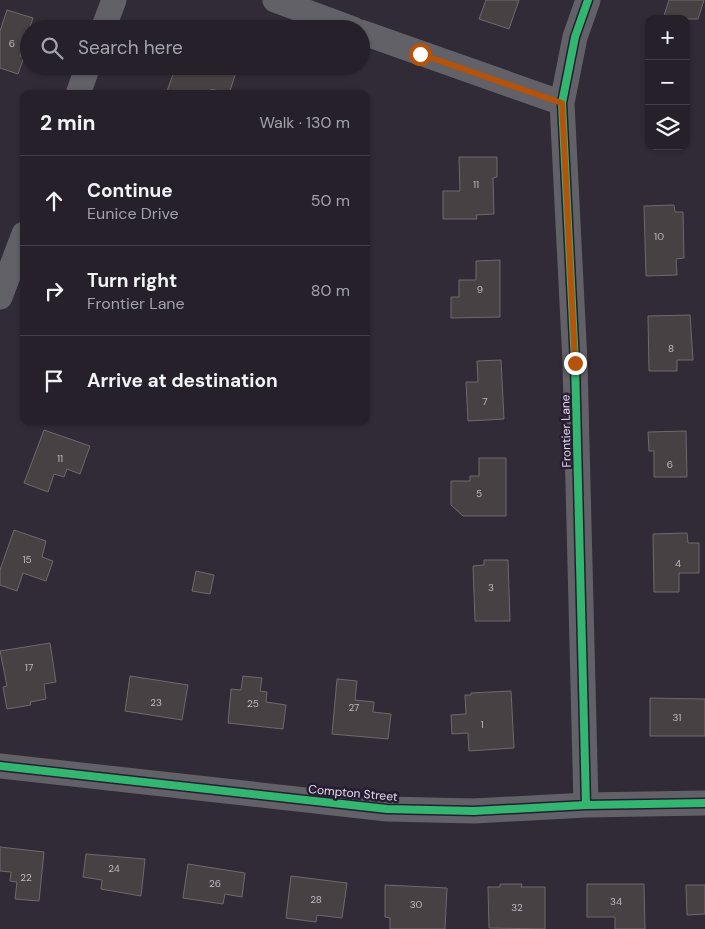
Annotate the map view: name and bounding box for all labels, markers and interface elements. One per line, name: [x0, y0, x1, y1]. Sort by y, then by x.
map controls: [645, 15, 690, 150]
button: +: [645, 15, 690, 60]
search box: [20, 20, 370, 75]
icon: search: [38, 34, 66, 62]
text: Search here: [78, 35, 183, 60]
house number: 6: [9, 37, 15, 50]
route start: [409, 43, 432, 66]
button: −: [645, 60, 690, 105]
button: layers: [645, 105, 690, 150]
text: 2 min: [40, 109, 96, 137]
text: Walk · 130 m: [259, 112, 350, 133]
text: Continue: [87, 178, 173, 203]
house number: 11: [473, 178, 479, 191]
icon: ahead: [40, 187, 68, 215]
text: 50 m: [311, 190, 350, 211]
text: Eunice Drive: [87, 203, 179, 224]
house number: 10: [654, 230, 664, 243]
text: Turn right: [87, 268, 177, 293]
icon: right: [40, 277, 68, 305]
text: 80 m: [311, 280, 350, 301]
house number: 9: [477, 283, 483, 296]
text: Frontier Lane: [87, 293, 185, 314]
house number: 8: [668, 342, 674, 355]
route end: [564, 352, 587, 375]
icon: arrive: [40, 367, 68, 395]
text: Arrive at destination: [87, 368, 278, 393]
street label: Frontier Lane: [557, 394, 575, 468]
house number: 7: [482, 395, 488, 408]
house number: 11: [57, 452, 63, 465]
house number: 6: [667, 458, 673, 471]
house number: 5: [476, 487, 482, 500]
house number: 15: [22, 553, 32, 566]
house number: 4: [675, 557, 681, 570]
house number: 3: [488, 581, 494, 594]
house number: 17: [25, 661, 33, 674]
house number: 23: [150, 696, 162, 709]
house number: 25: [247, 697, 259, 710]
house number: 27: [349, 701, 359, 714]
house number: 31: [673, 711, 681, 724]
house number: 1: [480, 718, 484, 731]
street label: Compton Street: [308, 781, 399, 805]
house number: 24: [108, 862, 120, 875]
house number: 22: [20, 871, 32, 884]
house number: 26: [209, 877, 221, 890]
house number: 28: [310, 893, 322, 906]
house number: 34: [610, 895, 622, 908]
house number: 30: [410, 898, 423, 911]
house number: 32: [511, 901, 523, 914]

